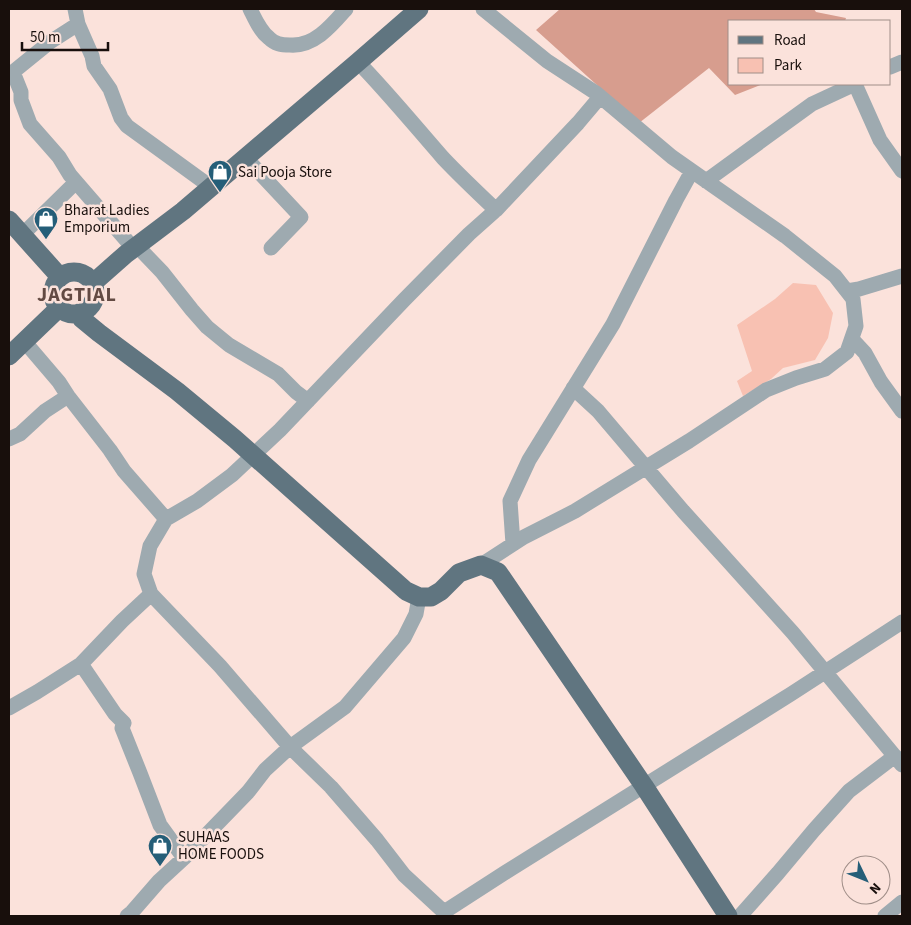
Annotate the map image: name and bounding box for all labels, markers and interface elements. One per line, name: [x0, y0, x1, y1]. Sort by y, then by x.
scale bar: [22, 20, 109, 52]
legend: [728, 20, 891, 85]
text: 50 m: [30, 27, 60, 48]
text: Road: [774, 30, 806, 51]
text: Park: [774, 55, 803, 76]
shop icon: Sai Pooja Store: [207, 159, 233, 193]
place label: Sai Pooja Store: [238, 162, 332, 183]
place label: Bharat Ladies Emporium: [64, 200, 149, 238]
shop icon: Bharat Ladies Emporium: [33, 206, 59, 240]
district label: JAGTIAL: [37, 281, 117, 309]
place label: SUHAAS HOME FOODS: [178, 827, 264, 865]
shop icon: SUHAAS HOME FOODS: [147, 833, 173, 867]
north arrow: [841, 855, 891, 905]
text: N: [864, 878, 885, 898]

